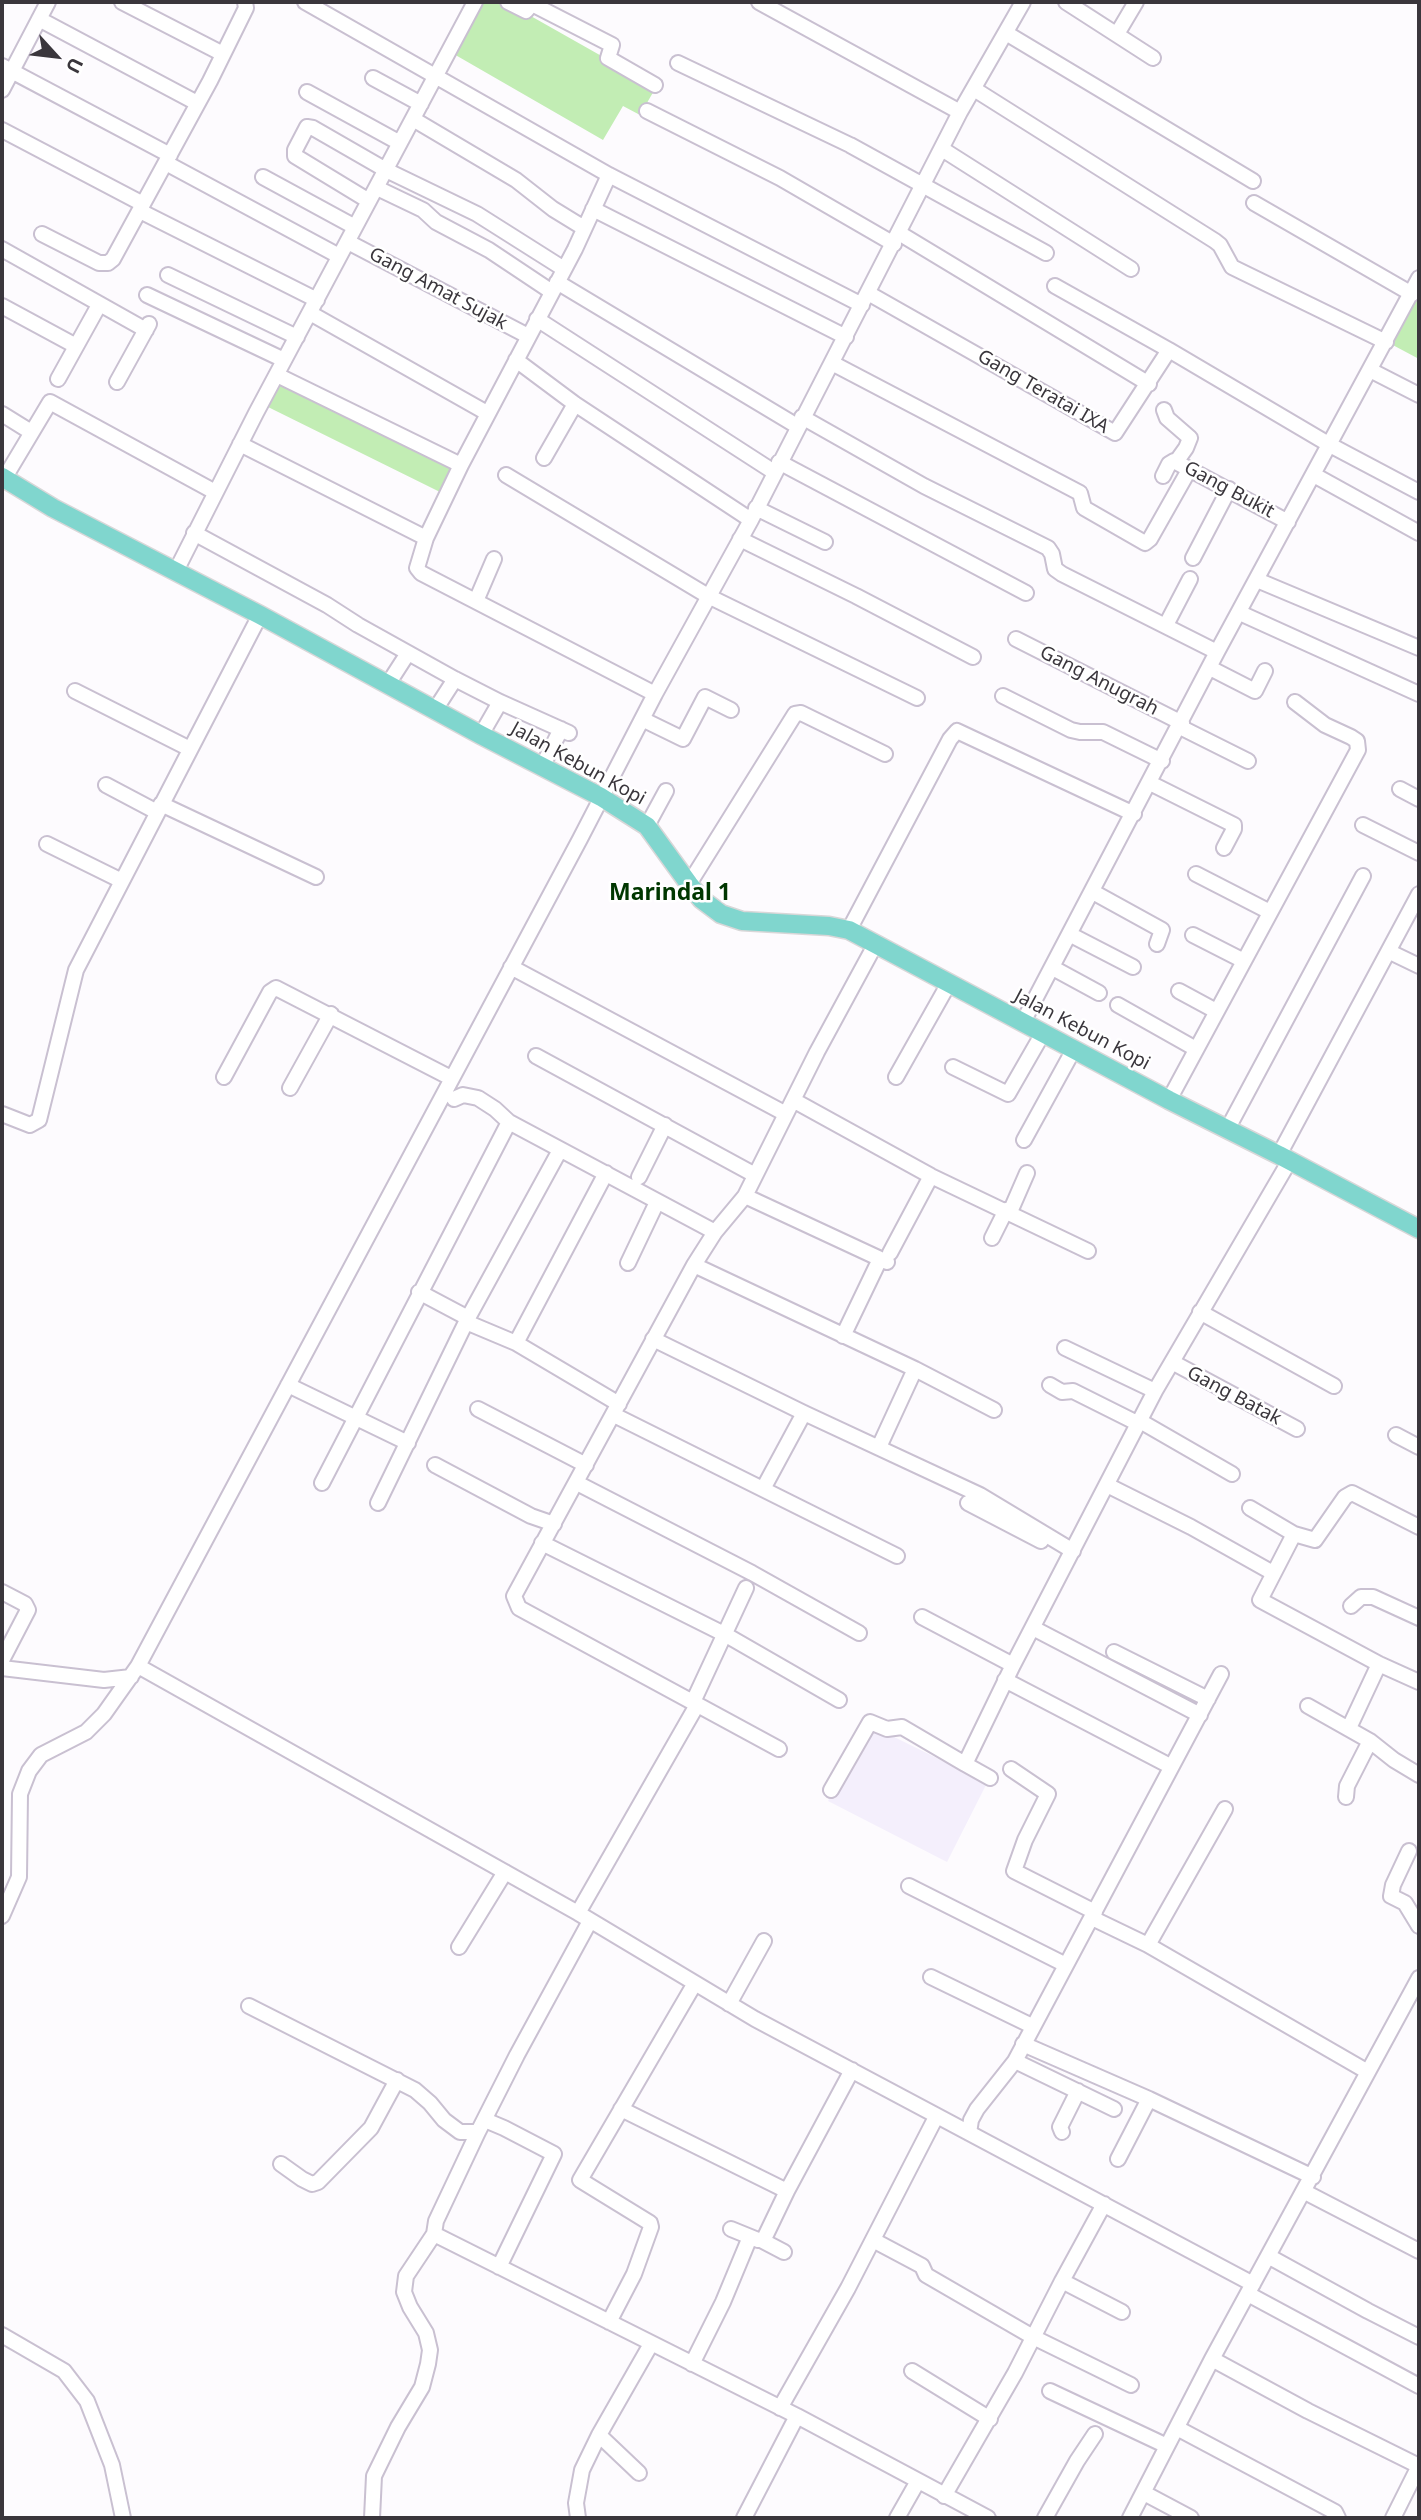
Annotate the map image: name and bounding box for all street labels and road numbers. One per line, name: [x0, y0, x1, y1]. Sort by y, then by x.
street label: Gang Amat Sujak: [365, 243, 511, 335]
street label: Gang Teratai IXA: [973, 345, 1113, 439]
street label: Gang Bukit: [1180, 457, 1278, 523]
street label: Gang Anugrah: [1036, 641, 1162, 721]
street label: Jalan Kebun Kopi: [507, 718, 649, 810]
street label: Jalan Kebun Kopi: [1010, 985, 1154, 1075]
street label: Gang Batak: [1183, 1362, 1285, 1430]

